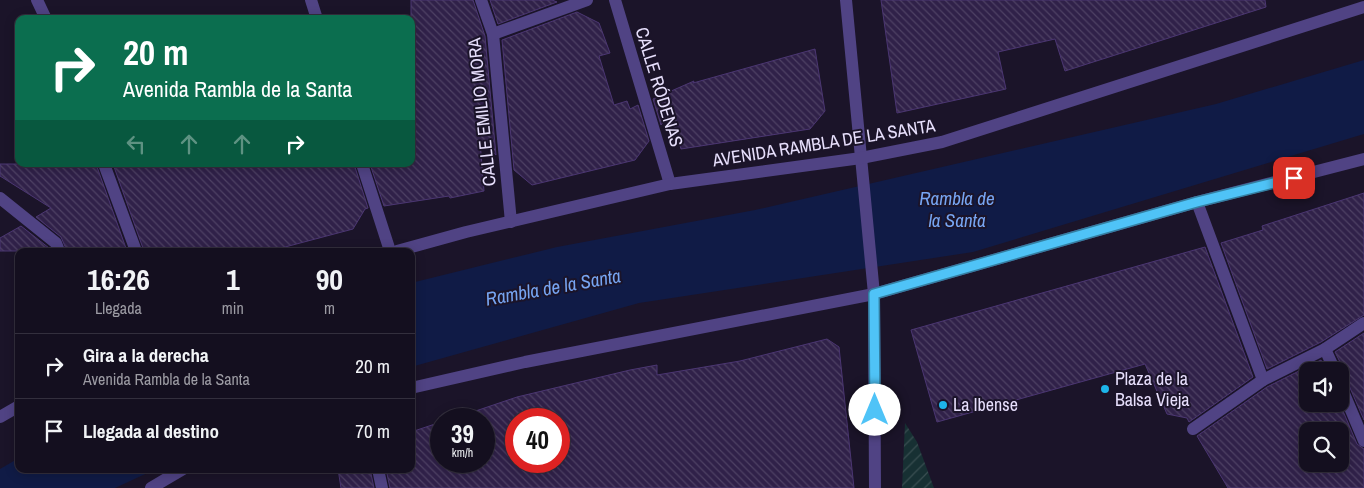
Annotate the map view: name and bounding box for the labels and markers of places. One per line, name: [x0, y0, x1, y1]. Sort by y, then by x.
pin: [1273, 157, 1315, 199]
place label: Plaza de la Balsa Vieja: [1115, 366, 1189, 412]
marker: Plaza de la Balsa Vieja: [1099, 383, 1111, 395]
place label: La Ibense: [953, 392, 1018, 417]
marker: La Ibense: [937, 399, 949, 411]

